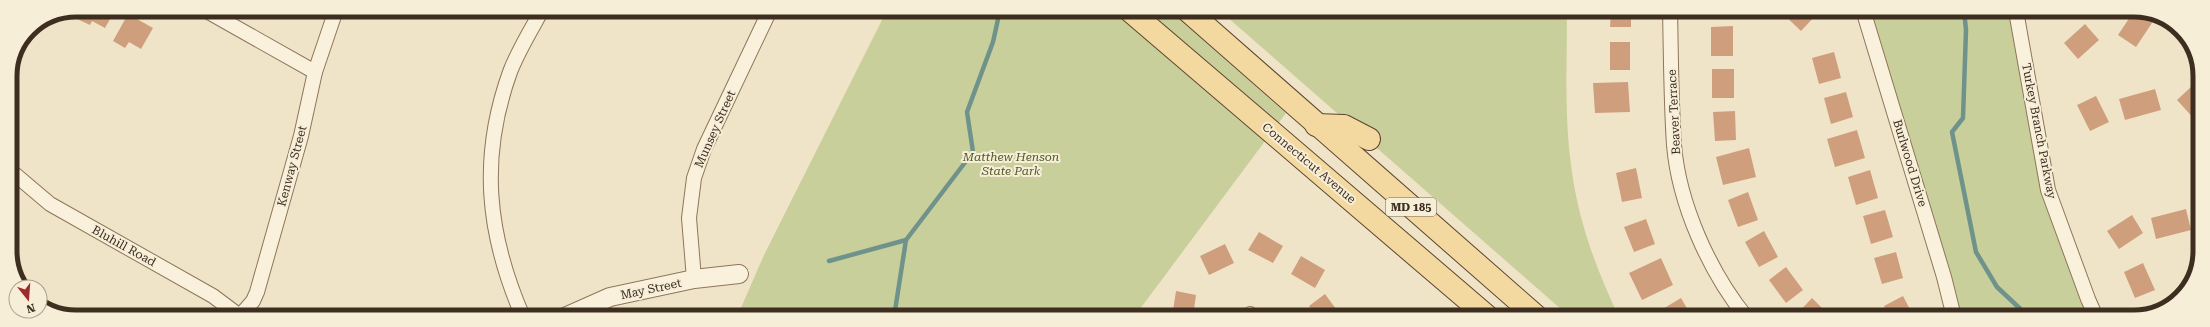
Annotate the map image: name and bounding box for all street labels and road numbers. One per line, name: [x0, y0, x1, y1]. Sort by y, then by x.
street label: Turkey Branch Parkway: [2019, 62, 2059, 201]
street label: Beaver Terrace: [1665, 69, 1683, 155]
street label: Munsey Street: [692, 88, 739, 170]
street label: Burlwood Drive: [1890, 118, 1930, 209]
street label: Connecticut Avenue: [1259, 120, 1359, 207]
street label: Kenway Street: [274, 124, 310, 208]
road number: MD 185: [1386, 198, 1436, 216]
street label: Bluhill Road: [90, 223, 159, 269]
street label: May Street: [619, 276, 683, 302]

